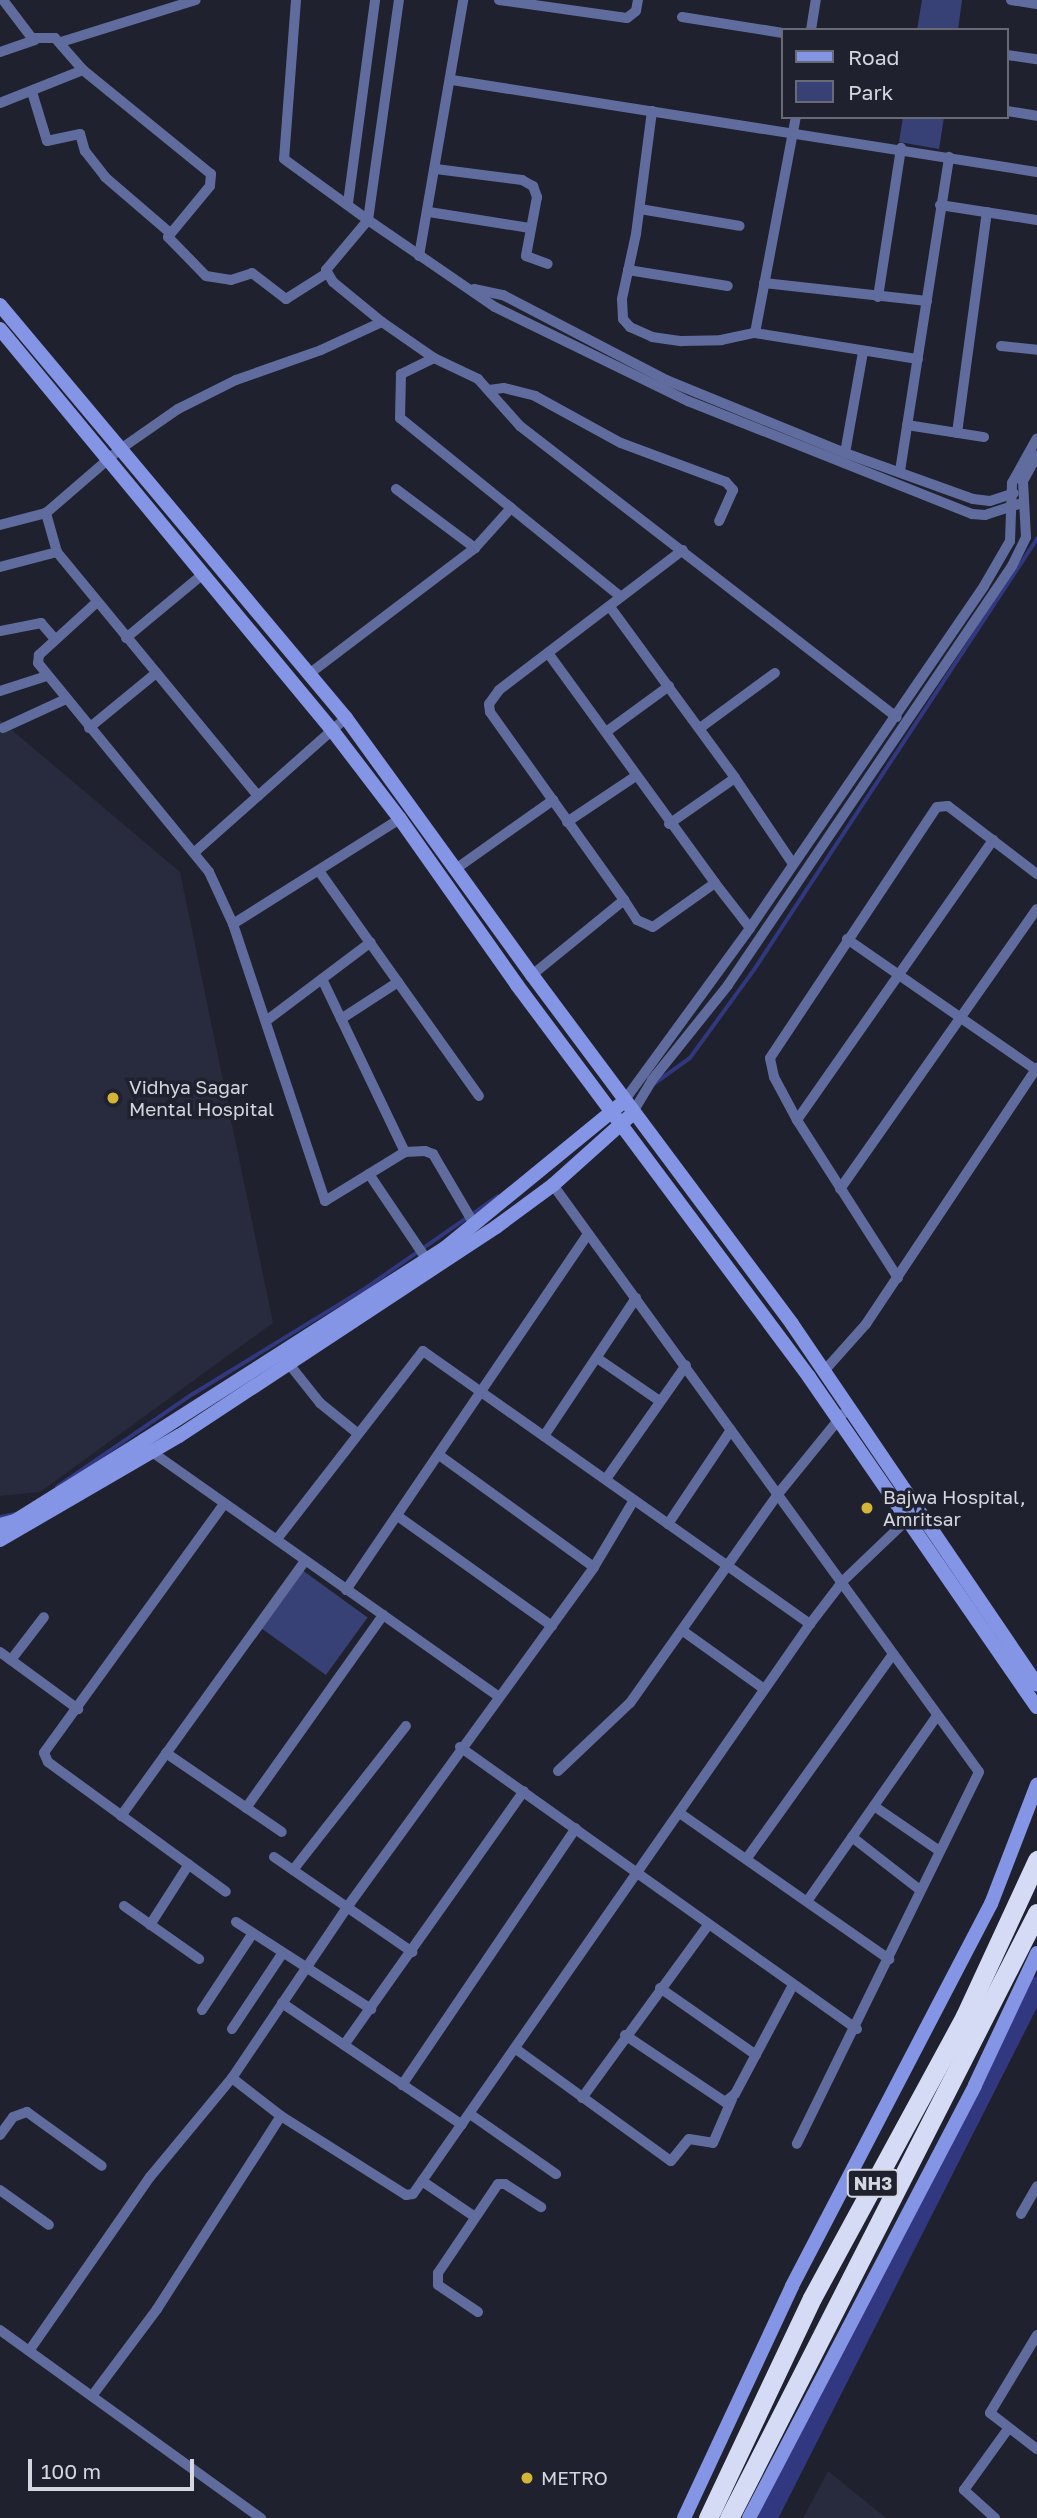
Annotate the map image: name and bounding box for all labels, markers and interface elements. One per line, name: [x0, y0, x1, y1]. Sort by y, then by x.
legend: [782, 28, 1009, 119]
text: Road: [848, 44, 899, 70]
text: Park: [848, 79, 893, 105]
place label: Vidhya Sagar Mental Hospital: [129, 1076, 274, 1120]
marker: Vidhya Sagar Mental Hospital: [103, 1088, 123, 1108]
place label: Bajwa Hospital, Amritsar: [883, 1486, 1026, 1530]
marker: Bajwa Hospital, Amritsar: [857, 1498, 877, 1518]
road number: NH3: [847, 2168, 899, 2197]
scale bar: [32, 2444, 198, 2488]
text: 100 m: [41, 2458, 101, 2484]
place label: METRO: [541, 2467, 608, 2489]
marker: METRO: [519, 2470, 535, 2486]

